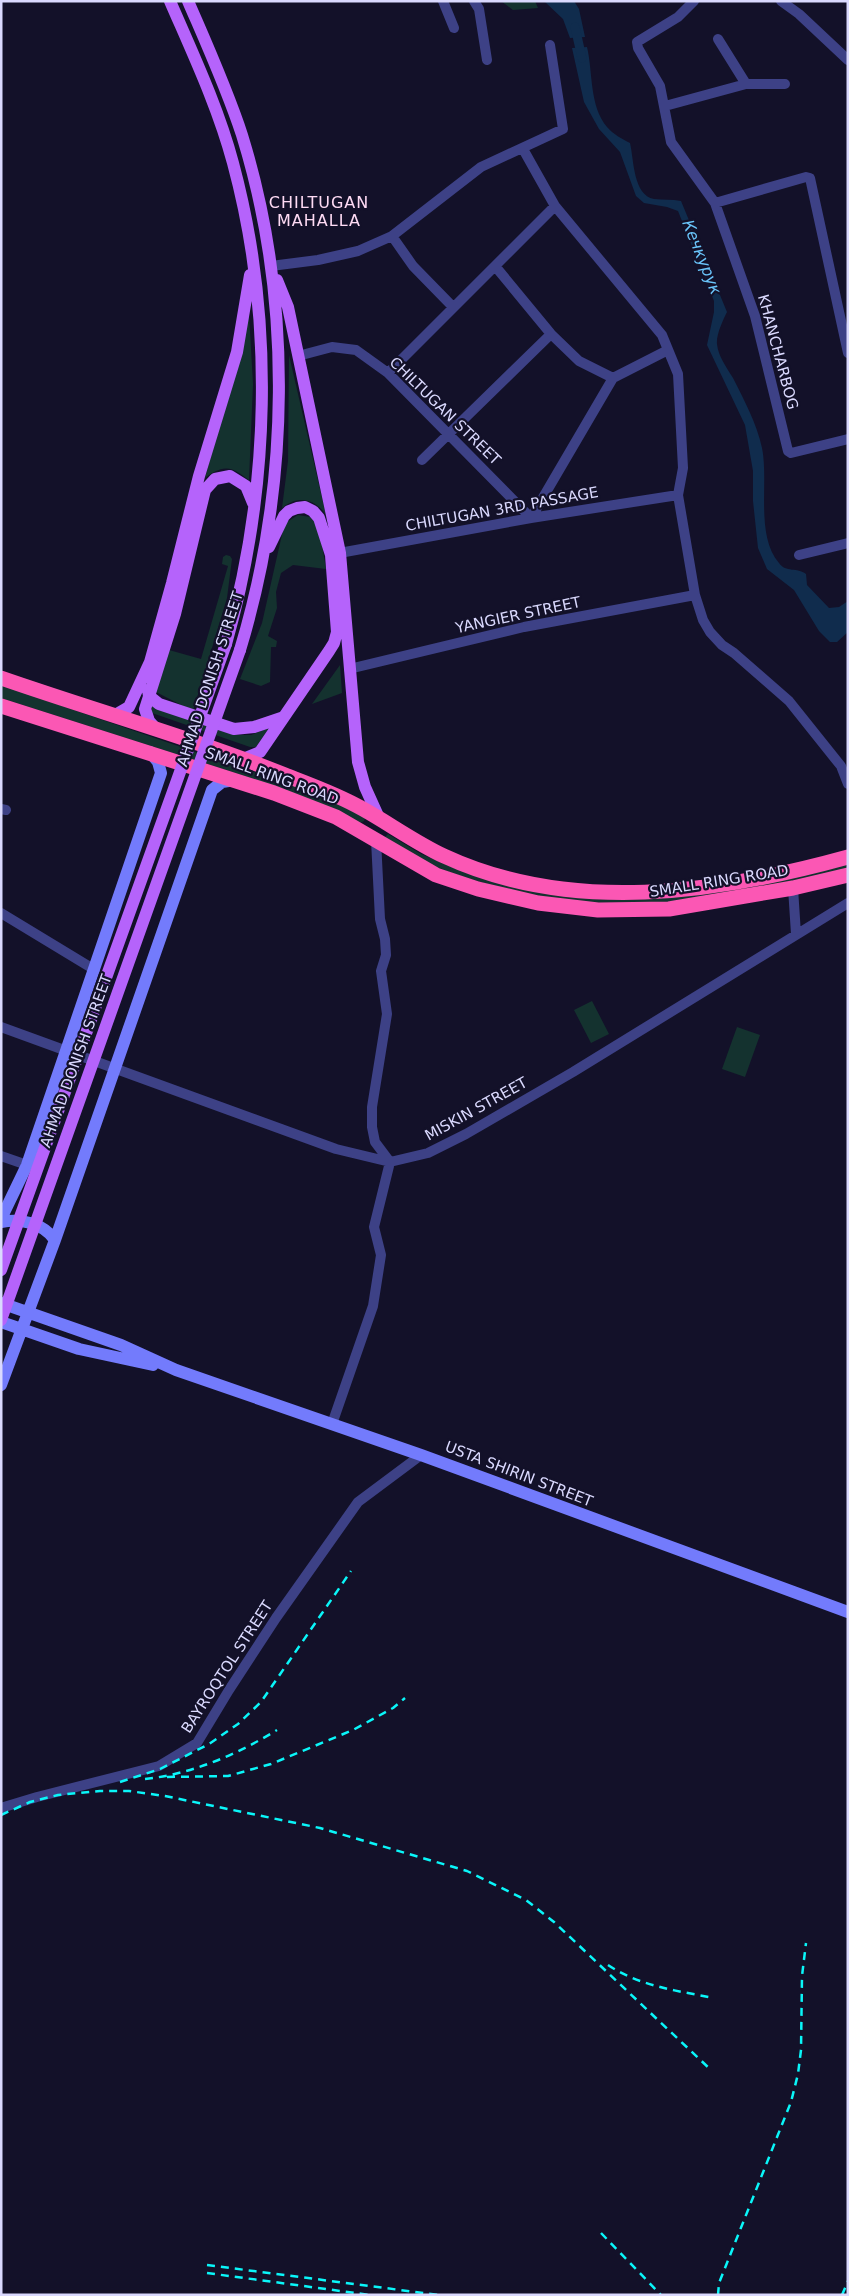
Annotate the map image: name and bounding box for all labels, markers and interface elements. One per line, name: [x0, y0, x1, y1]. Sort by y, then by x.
district label: CHILTUGАN MAHALLA: [269, 193, 369, 230]
water label: Кечкурук: [678, 217, 726, 298]
street label: KHANCHARBOG: [754, 292, 802, 412]
street label: CHILTUGAN STREET: [386, 353, 505, 469]
street label: CHILTUGAN 3RD PASSAGE: [404, 483, 600, 535]
street label: AHMAD DONISH STREET: [173, 588, 247, 769]
street label: YANGIER STREET: [453, 593, 583, 637]
street label: SMALL RING ROAD: [203, 744, 341, 808]
street label: SMALL RING ROAD: [648, 861, 790, 901]
street label: AHMAD DONISH STREET: [36, 971, 116, 1150]
street label: MISKIN STREET: [422, 1073, 531, 1145]
street label: USTA SHIRIN STREET: [443, 1437, 596, 1511]
street label: BAYROQTOL STREET: [178, 1597, 277, 1736]

